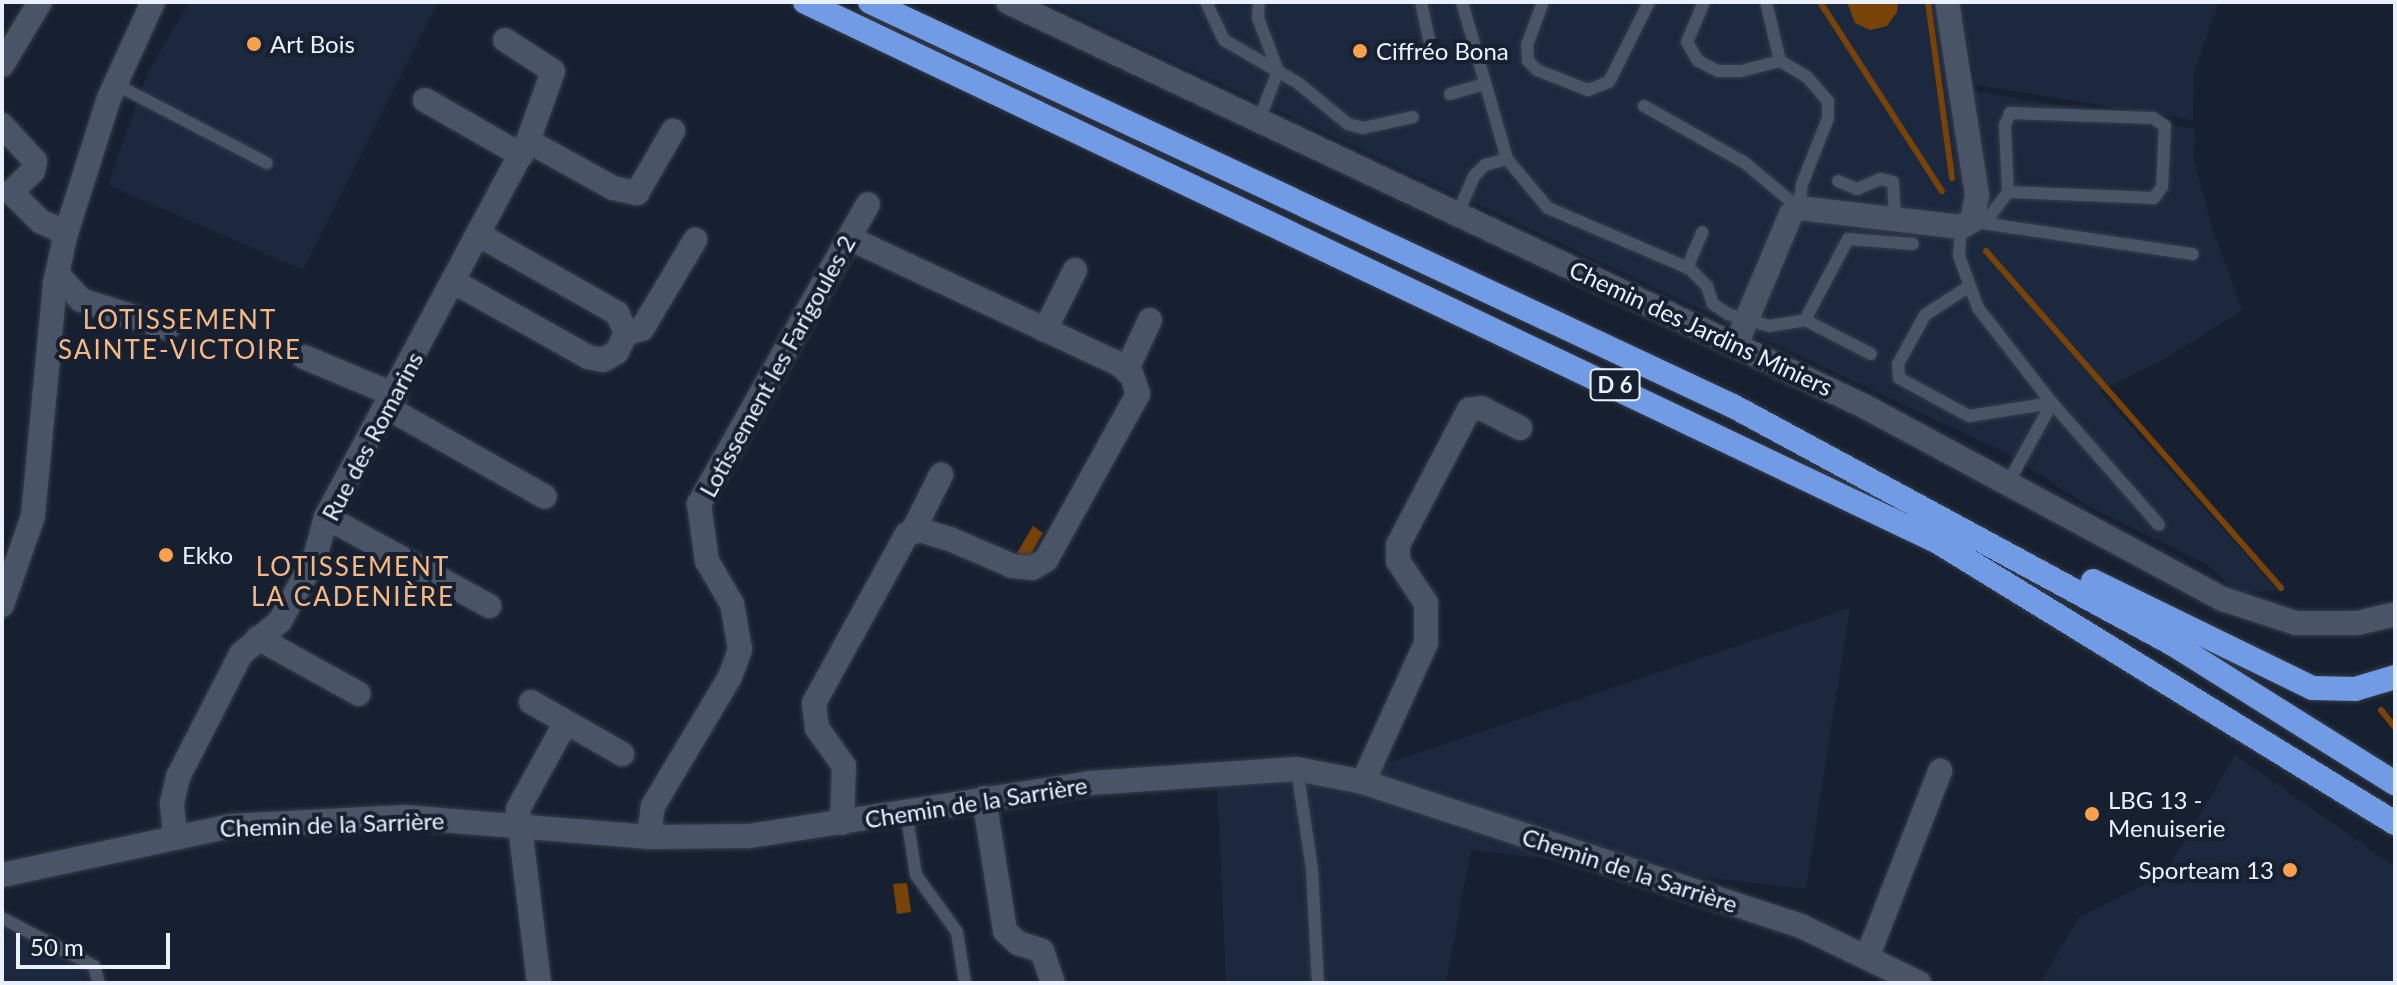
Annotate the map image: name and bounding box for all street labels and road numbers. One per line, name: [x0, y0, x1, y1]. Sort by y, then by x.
street label: Lotissement les Farigoules 2: [693, 230, 861, 502]
street label: Chemin des Jardins Miniers: [1565, 254, 1837, 402]
street label: Rue des Romarins: [315, 347, 429, 525]
road number: D 6: [1589, 367, 1641, 403]
street label: Chemin de la Sarrière: [863, 770, 1089, 834]
street label: Chemin de la Sarrière: [219, 806, 445, 842]
street label: Chemin de la Sarrière: [1519, 822, 1741, 918]

